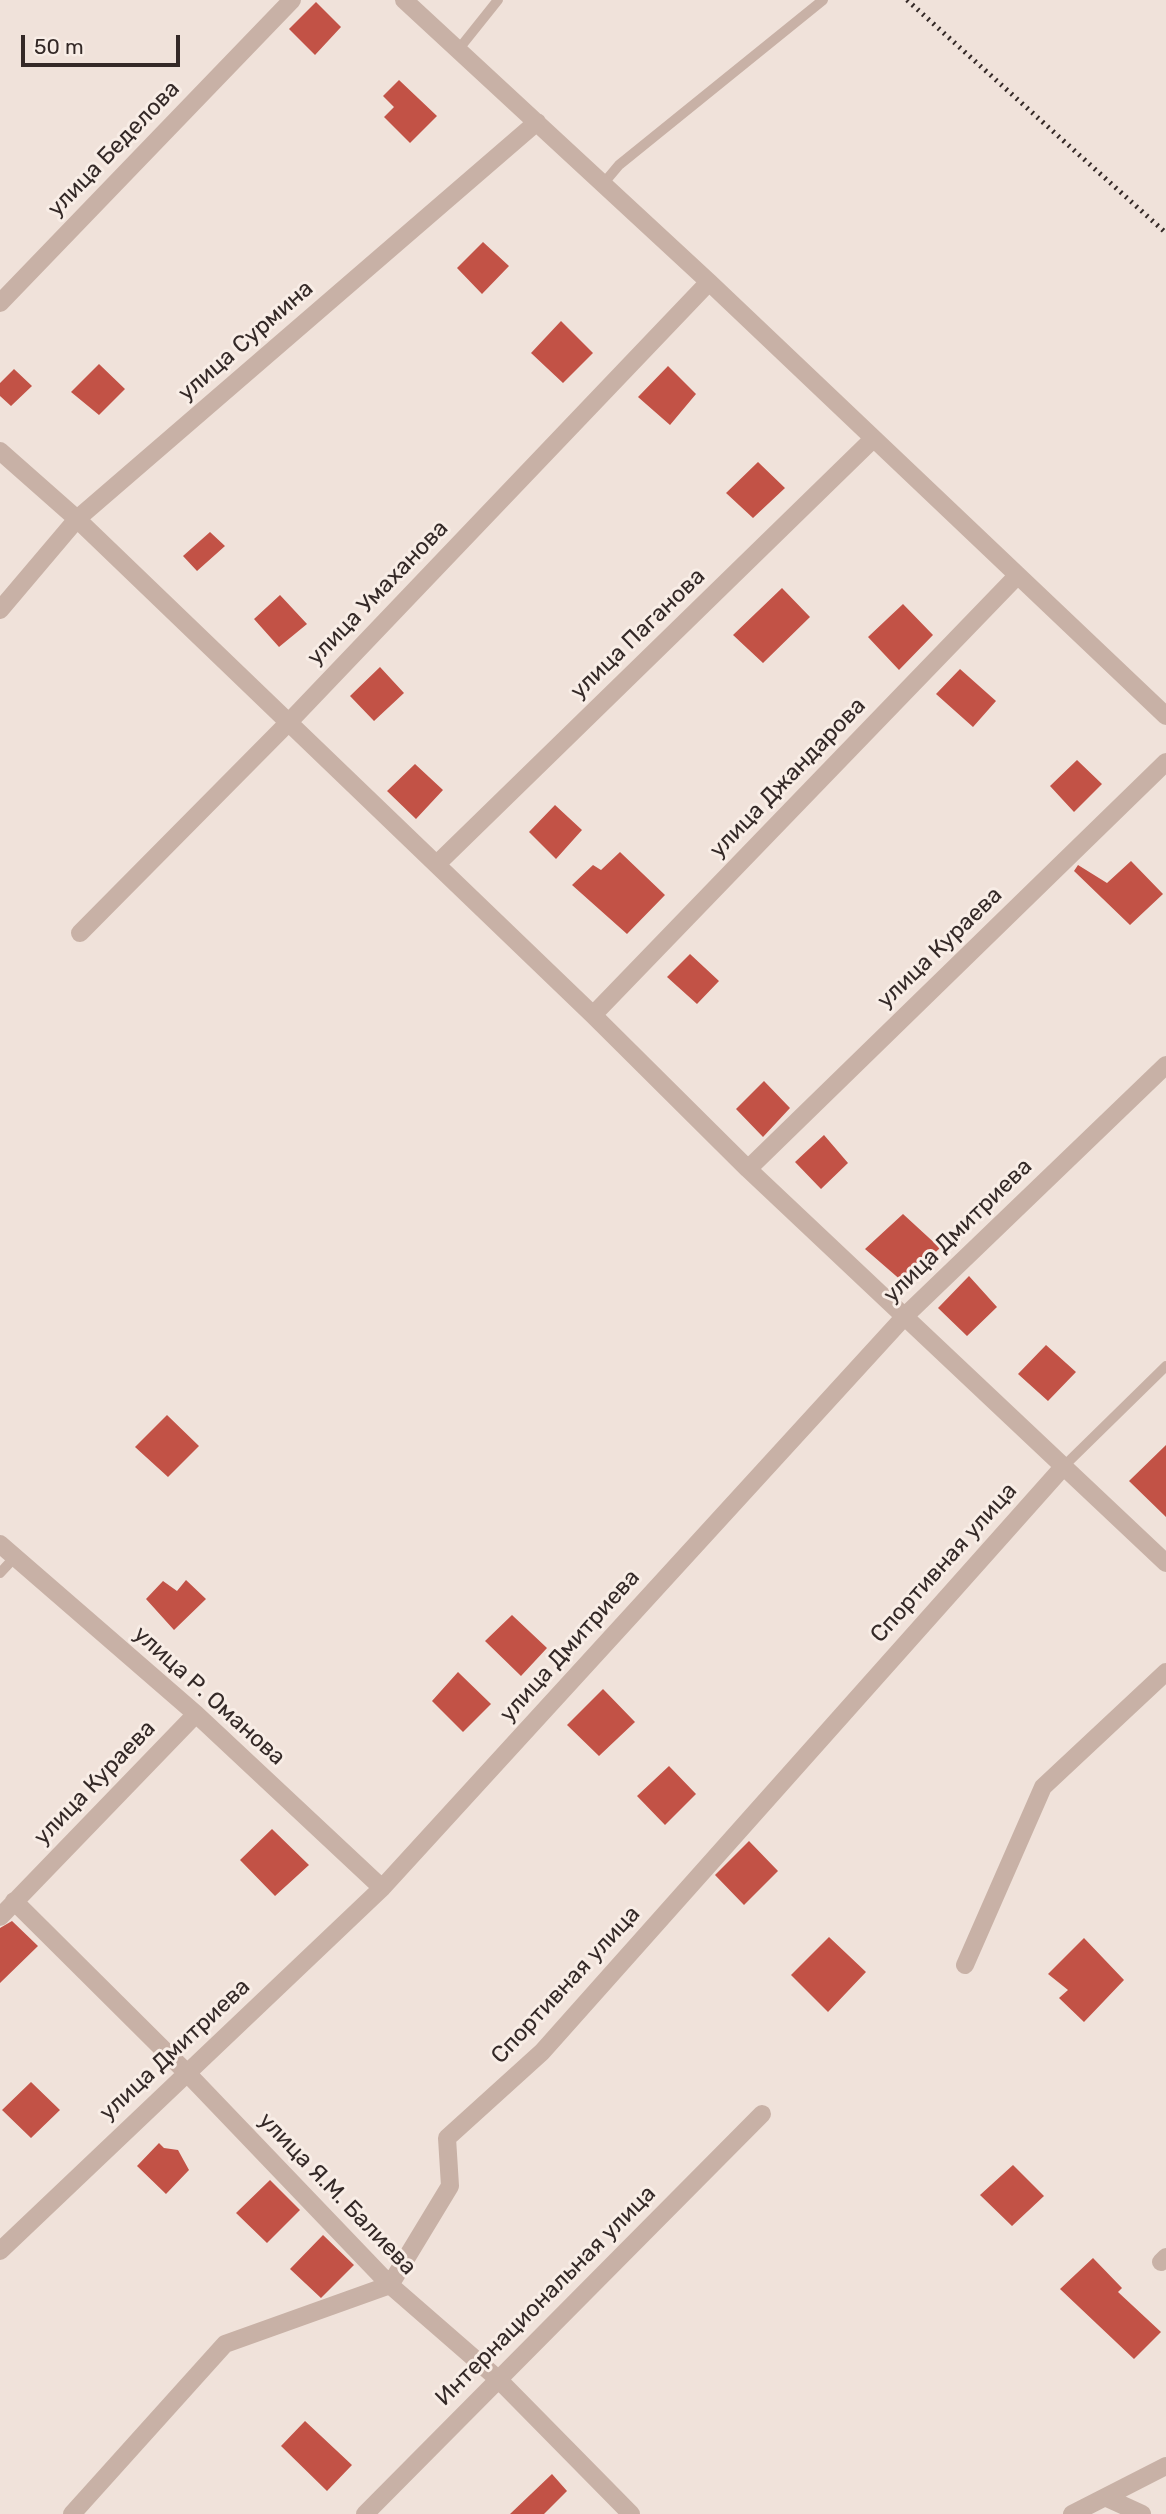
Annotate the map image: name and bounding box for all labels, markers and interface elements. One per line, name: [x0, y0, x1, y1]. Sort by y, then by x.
scale bar: [24, 21, 184, 65]
text: 50 m: [34, 34, 84, 59]
street label: улица Беделова: [42, 75, 186, 223]
street label: улица Сурмина: [173, 275, 319, 407]
street label: улица Умаханова: [302, 515, 454, 671]
street label: улица Паганова: [565, 563, 711, 705]
street label: улица Джандарова: [704, 692, 872, 864]
street label: улица Кураева: [872, 882, 1008, 1014]
street label: улица Дмитриева: [878, 1153, 1038, 1309]
street label: Спортивная улица: [865, 1477, 1023, 1649]
street label: улица Дмитриева: [494, 1564, 646, 1728]
street label: улица Р. Оманова: [127, 1621, 291, 1771]
street label: улица Кураева: [29, 1715, 161, 1851]
street label: Спортивная улица: [486, 1900, 646, 2070]
street label: улица Дмитриева: [94, 1973, 256, 2127]
street label: улица Я.М. Балиева: [252, 2107, 422, 2281]
street label: Интернациональная улица: [430, 2180, 662, 2412]

